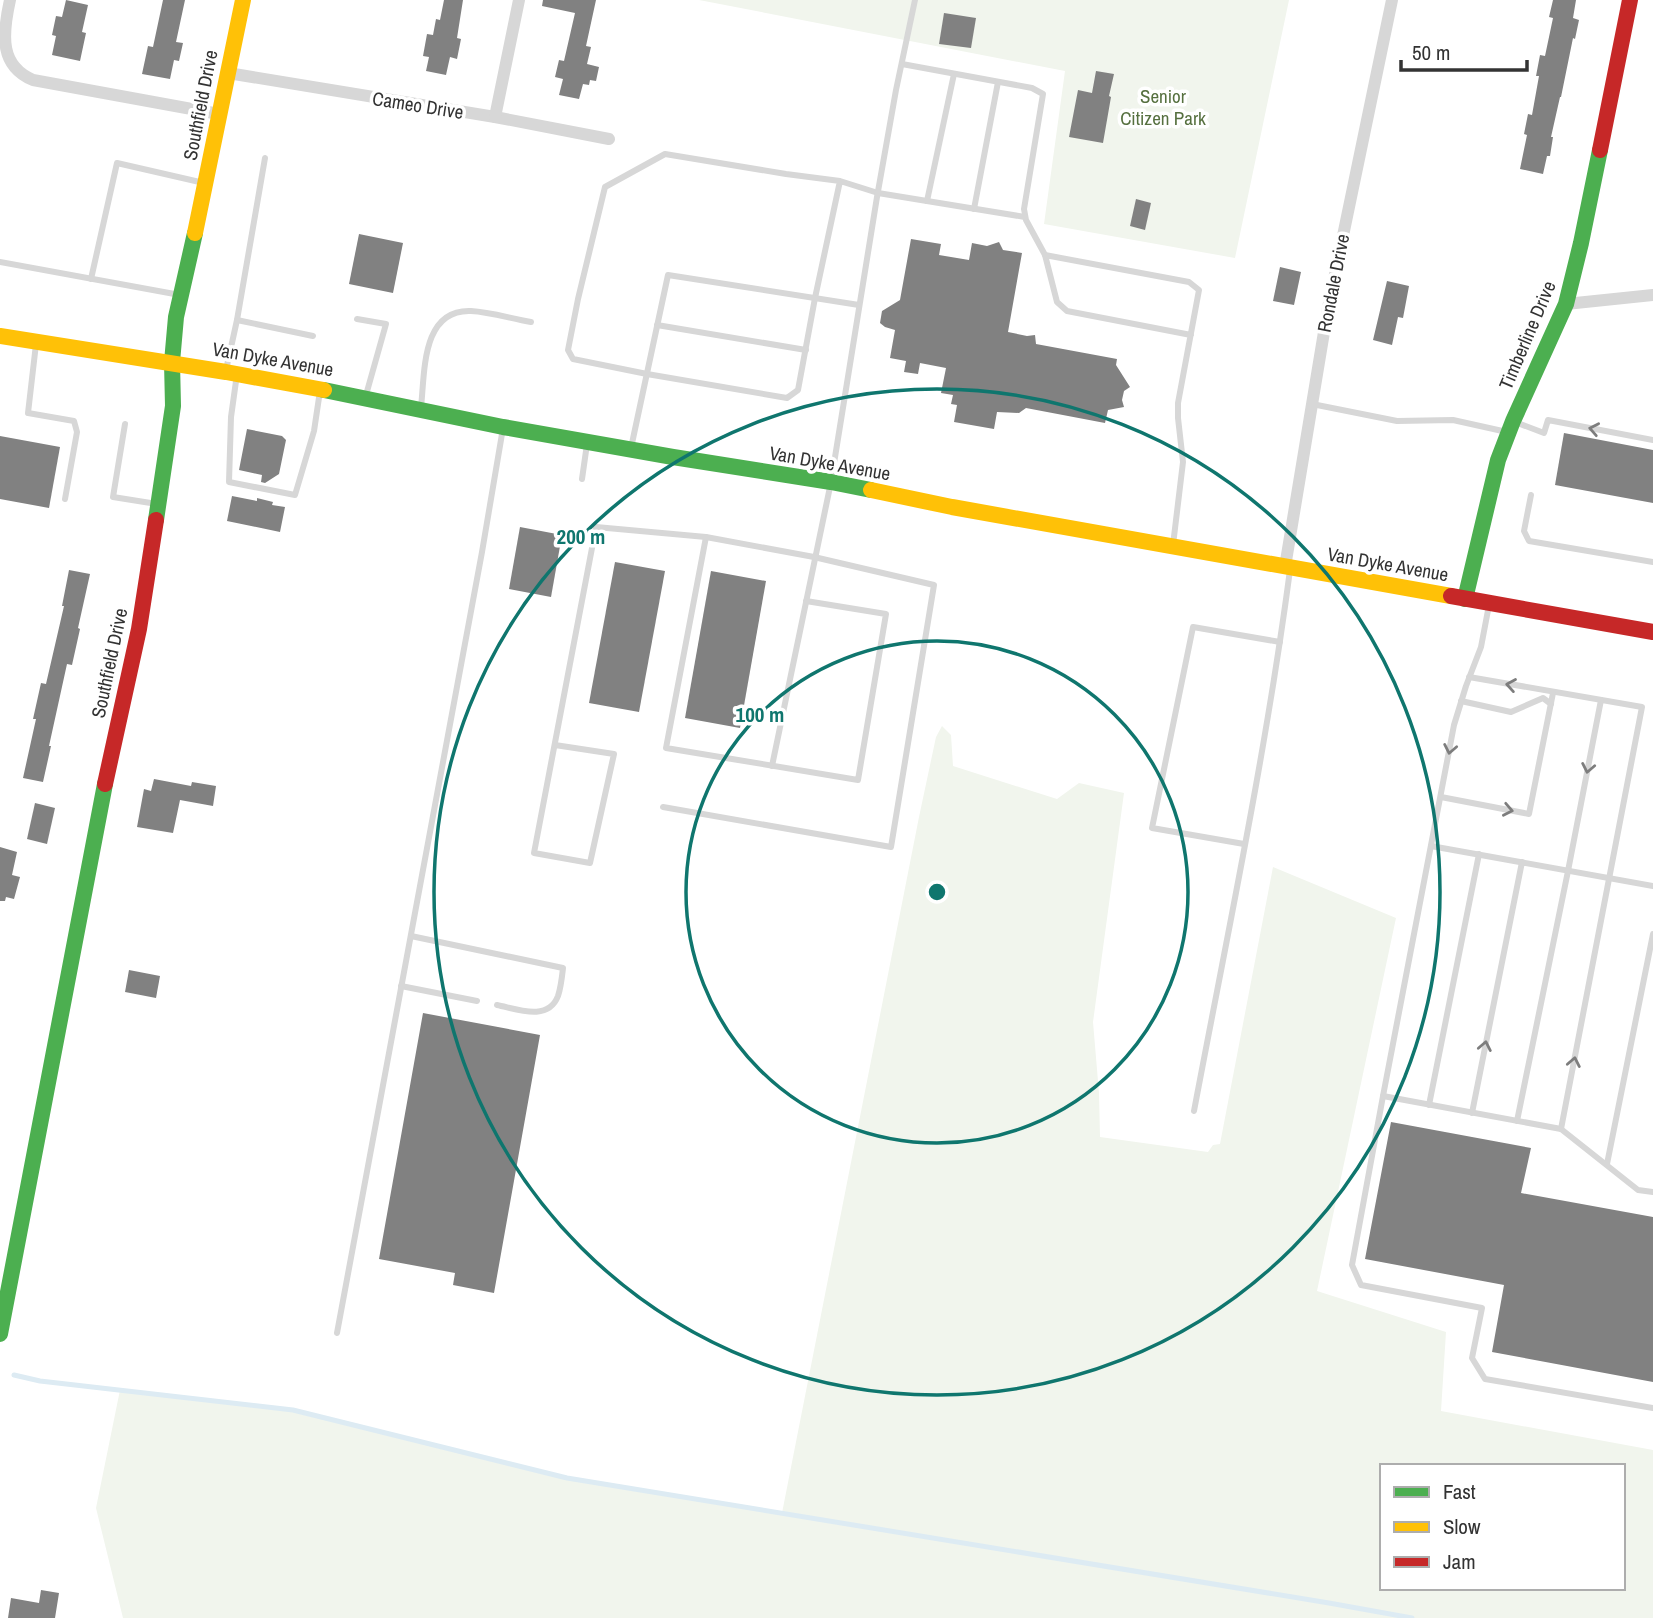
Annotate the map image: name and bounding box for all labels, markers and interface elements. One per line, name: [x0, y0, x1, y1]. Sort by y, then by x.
scale bar: [1401, 28, 1527, 72]
text: 50 m: [1412, 38, 1450, 67]
street label: Southfield Drive: [177, 48, 223, 162]
park label: Senior Citizen Park: [1120, 83, 1206, 131]
street label: Cameo Drive: [371, 85, 465, 125]
street label: Rondale Drive: [1311, 232, 1355, 334]
street label: Timberline Drive: [1492, 277, 1562, 393]
street label: Van Dyke Avenue: [210, 336, 336, 382]
one-way arrow: [1588, 422, 1600, 437]
street label: Van Dyke Avenue: [767, 440, 893, 486]
text: 200 m: [557, 522, 605, 551]
street label: Van Dyke Avenue: [1325, 541, 1451, 587]
street label: Southfield Drive: [85, 606, 133, 720]
one-way arrow: [1505, 678, 1517, 693]
text: 100 m: [736, 700, 784, 729]
one-way arrow: [1443, 743, 1458, 755]
one-way arrow: [1581, 762, 1596, 774]
one-way arrow: [1502, 802, 1514, 817]
centre of rings: [925, 880, 949, 904]
one-way arrow: [1477, 1040, 1492, 1052]
one-way arrow: [1566, 1056, 1581, 1068]
legend: [1380, 1464, 1625, 1590]
text: Fast: [1443, 1477, 1476, 1506]
text: Slow: [1443, 1512, 1481, 1541]
text: Jam: [1443, 1547, 1476, 1576]

